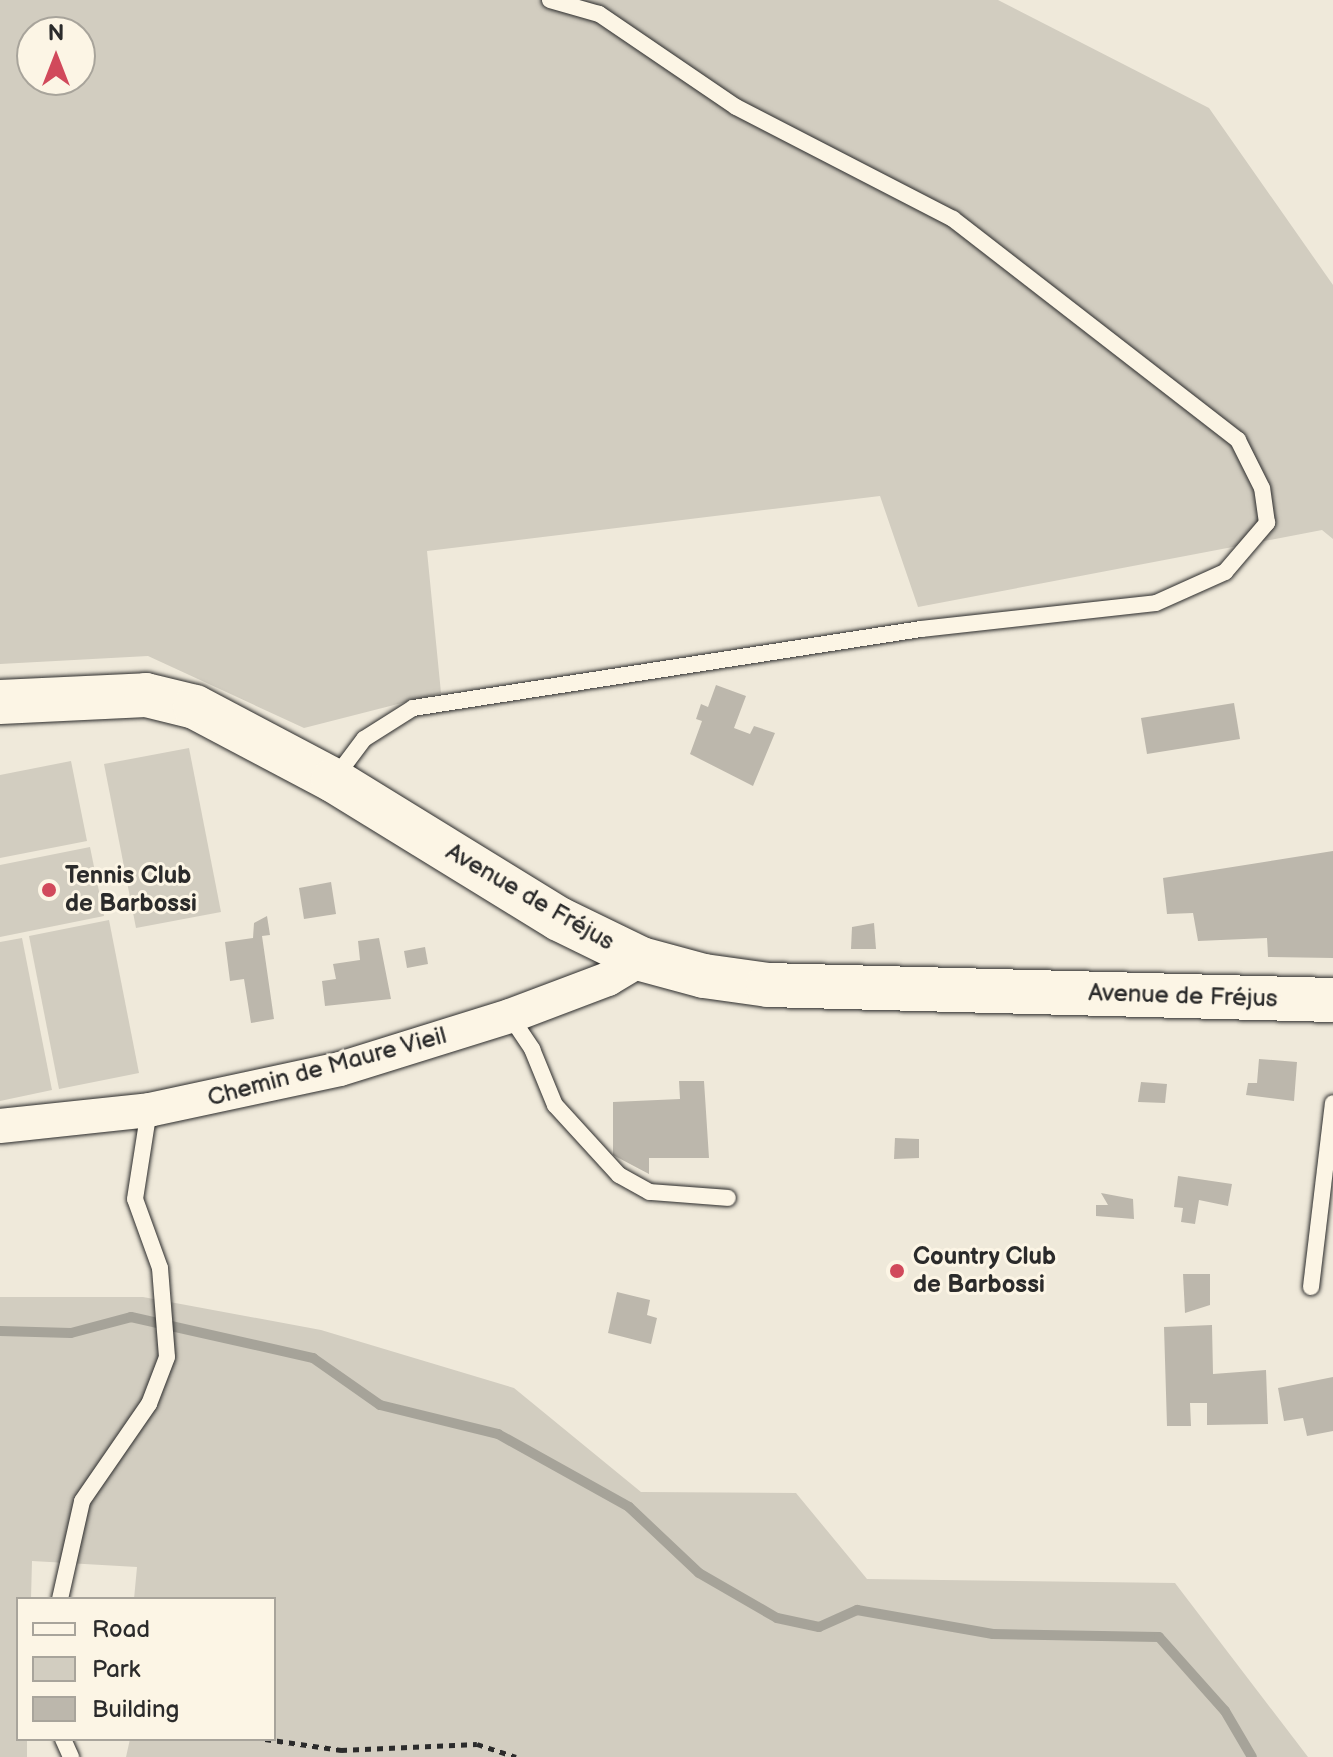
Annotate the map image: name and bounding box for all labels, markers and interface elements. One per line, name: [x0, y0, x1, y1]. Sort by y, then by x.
north arrow: [16, 16, 96, 96]
text: N: [48, 20, 64, 47]
street label: Avenue de Fréjus: [441, 837, 619, 957]
place label: Tennis Club de Barbossi: [65, 862, 197, 918]
marker: Tennis Club de Barbossi: [40, 881, 58, 899]
street label: Avenue de Fréjus: [1088, 978, 1278, 1014]
street label: Chemin de Maure Vieil: [204, 1021, 450, 1113]
place label: Country Club de Barbossi: [913, 1243, 1057, 1299]
marker: Country Club de Barbossi: [888, 1262, 906, 1280]
legend: [16, 1597, 276, 1741]
text: Road: [92, 1615, 150, 1644]
text: Park: [92, 1655, 140, 1684]
text: Building: [92, 1695, 179, 1724]

